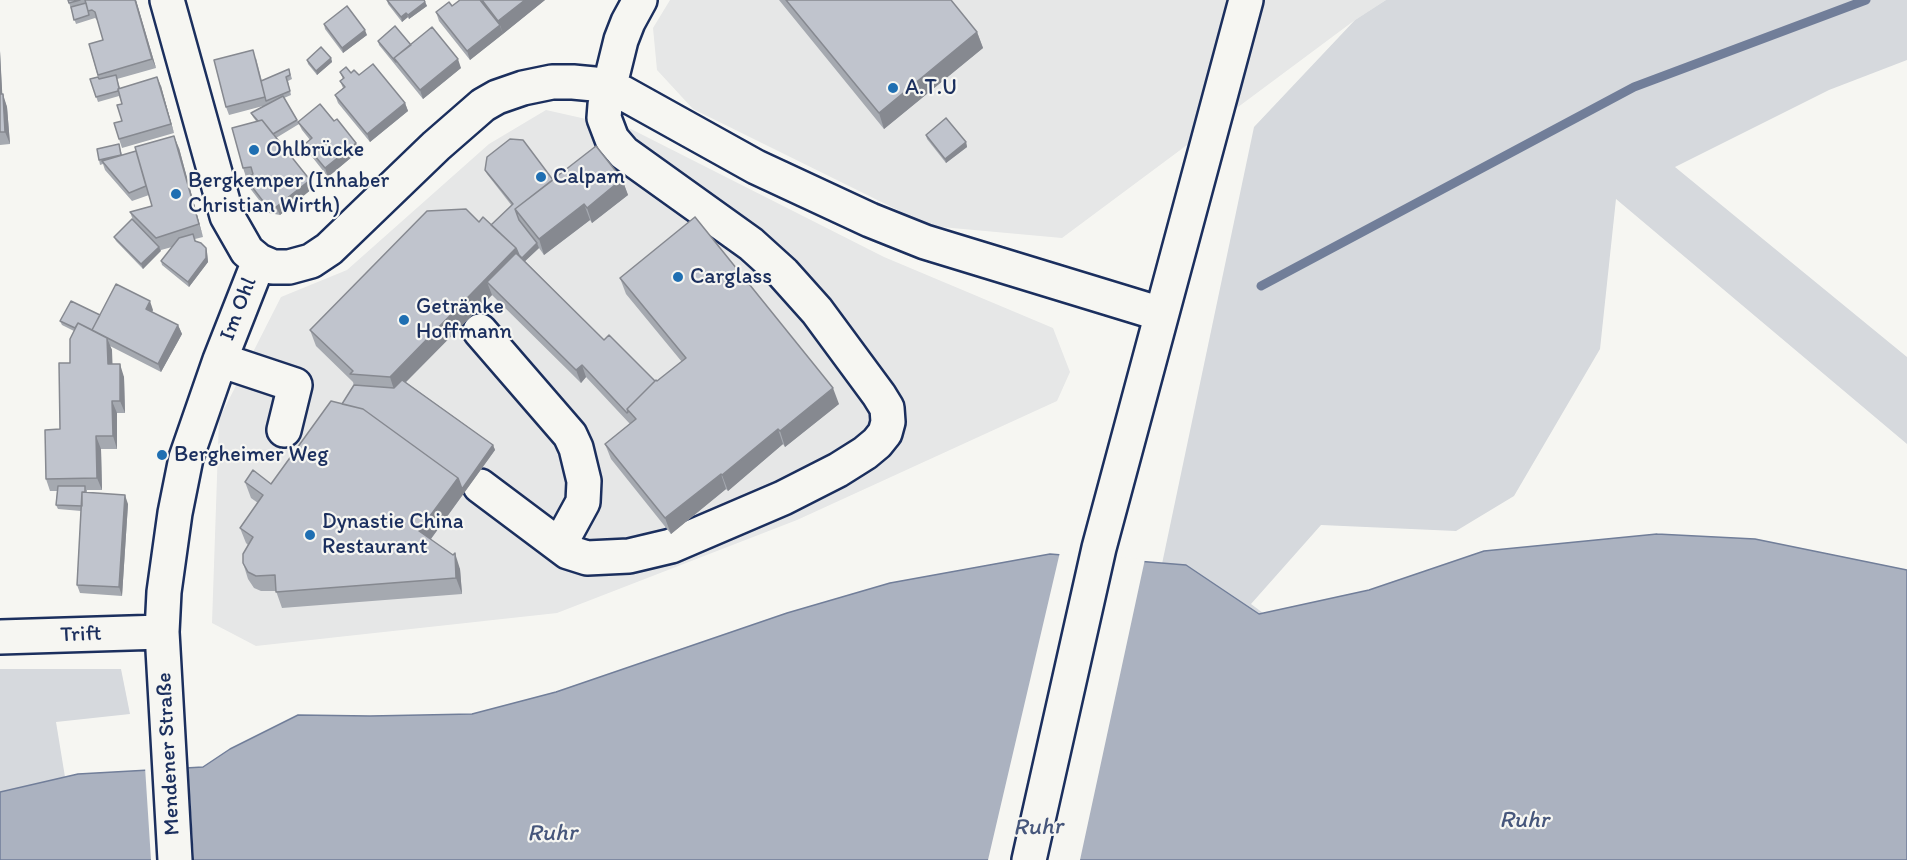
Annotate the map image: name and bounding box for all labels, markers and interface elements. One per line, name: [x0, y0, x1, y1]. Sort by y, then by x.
place label: A.T.U: [905, 75, 957, 101]
marker: A.T.U: [886, 81, 900, 95]
place label: Ohlbrücke: [266, 137, 364, 163]
marker: Ohlbrücke: [247, 143, 261, 157]
place label: Calpam: [553, 164, 625, 190]
place label: Bergkemper (Inhaber Christian Wirth): [188, 168, 389, 220]
marker: Calpam: [534, 170, 548, 184]
marker: Bergkemper (Inhaber Christian Wirth): [169, 187, 183, 201]
place label: Carglass: [690, 264, 772, 290]
marker: Carglass: [671, 270, 685, 284]
street label: Im Ohl: [215, 274, 263, 344]
place label: Getränke Hoffmann: [416, 294, 512, 346]
marker: Getränke Hoffmann: [397, 313, 411, 327]
place label: Bergheimer Weg: [174, 442, 328, 468]
marker: Bergheimer Weg: [155, 448, 169, 462]
place label: Dynastie China Restaurant: [322, 509, 463, 560]
marker: Dynastie China Restaurant: [303, 528, 317, 542]
street label: Trift: [60, 621, 102, 649]
street label: Mendener Straße: [152, 672, 186, 836]
water label: Ruhr: [1499, 807, 1549, 835]
water label: Ruhr: [1013, 813, 1063, 843]
water label: Ruhr: [527, 819, 577, 849]

